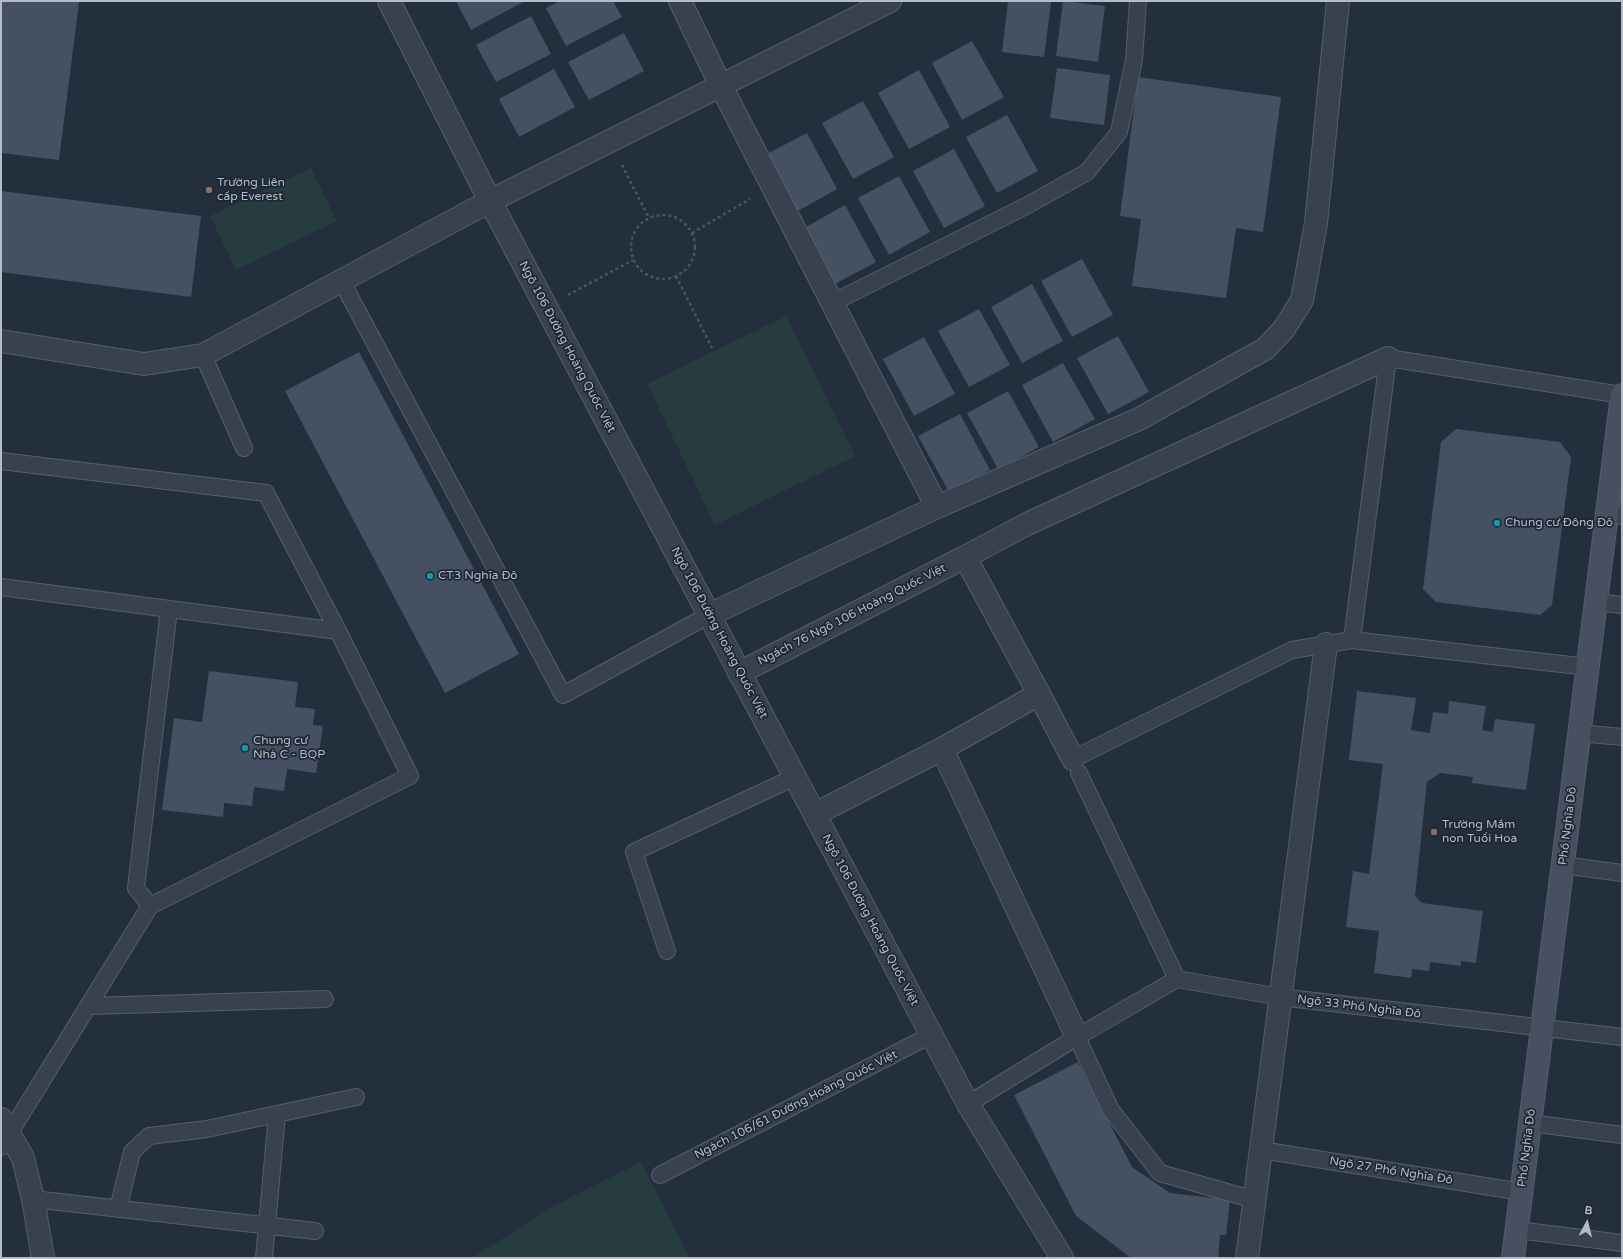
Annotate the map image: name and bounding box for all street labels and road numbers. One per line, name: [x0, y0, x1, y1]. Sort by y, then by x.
street label: Ngõ 106 Đường Hoàng Quốc Việt: [516, 259, 618, 435]
street label: Ngõ 106 Đường Hoàng Quốc Việt: [668, 545, 770, 721]
street label: Ngách 76 Ngõ 106 Hoàng Quốc Việt: [756, 561, 948, 669]
street label: Phố Nghĩa Đô: [1556, 786, 1580, 866]
street label: Ngõ 106 Đường Hoàng Quốc Việt: [819, 832, 921, 1008]
street label: Ngõ 33 Phố Nghĩa Đô: [1296, 992, 1422, 1022]
street label: Ngách 106/61 Đường Hoàng Quốc Việt: [692, 1047, 900, 1163]
street label: Phố Nghĩa Đô: [1515, 1108, 1539, 1188]
street label: Ngõ 27 Phố Nghĩa Đô: [1328, 1154, 1454, 1188]

